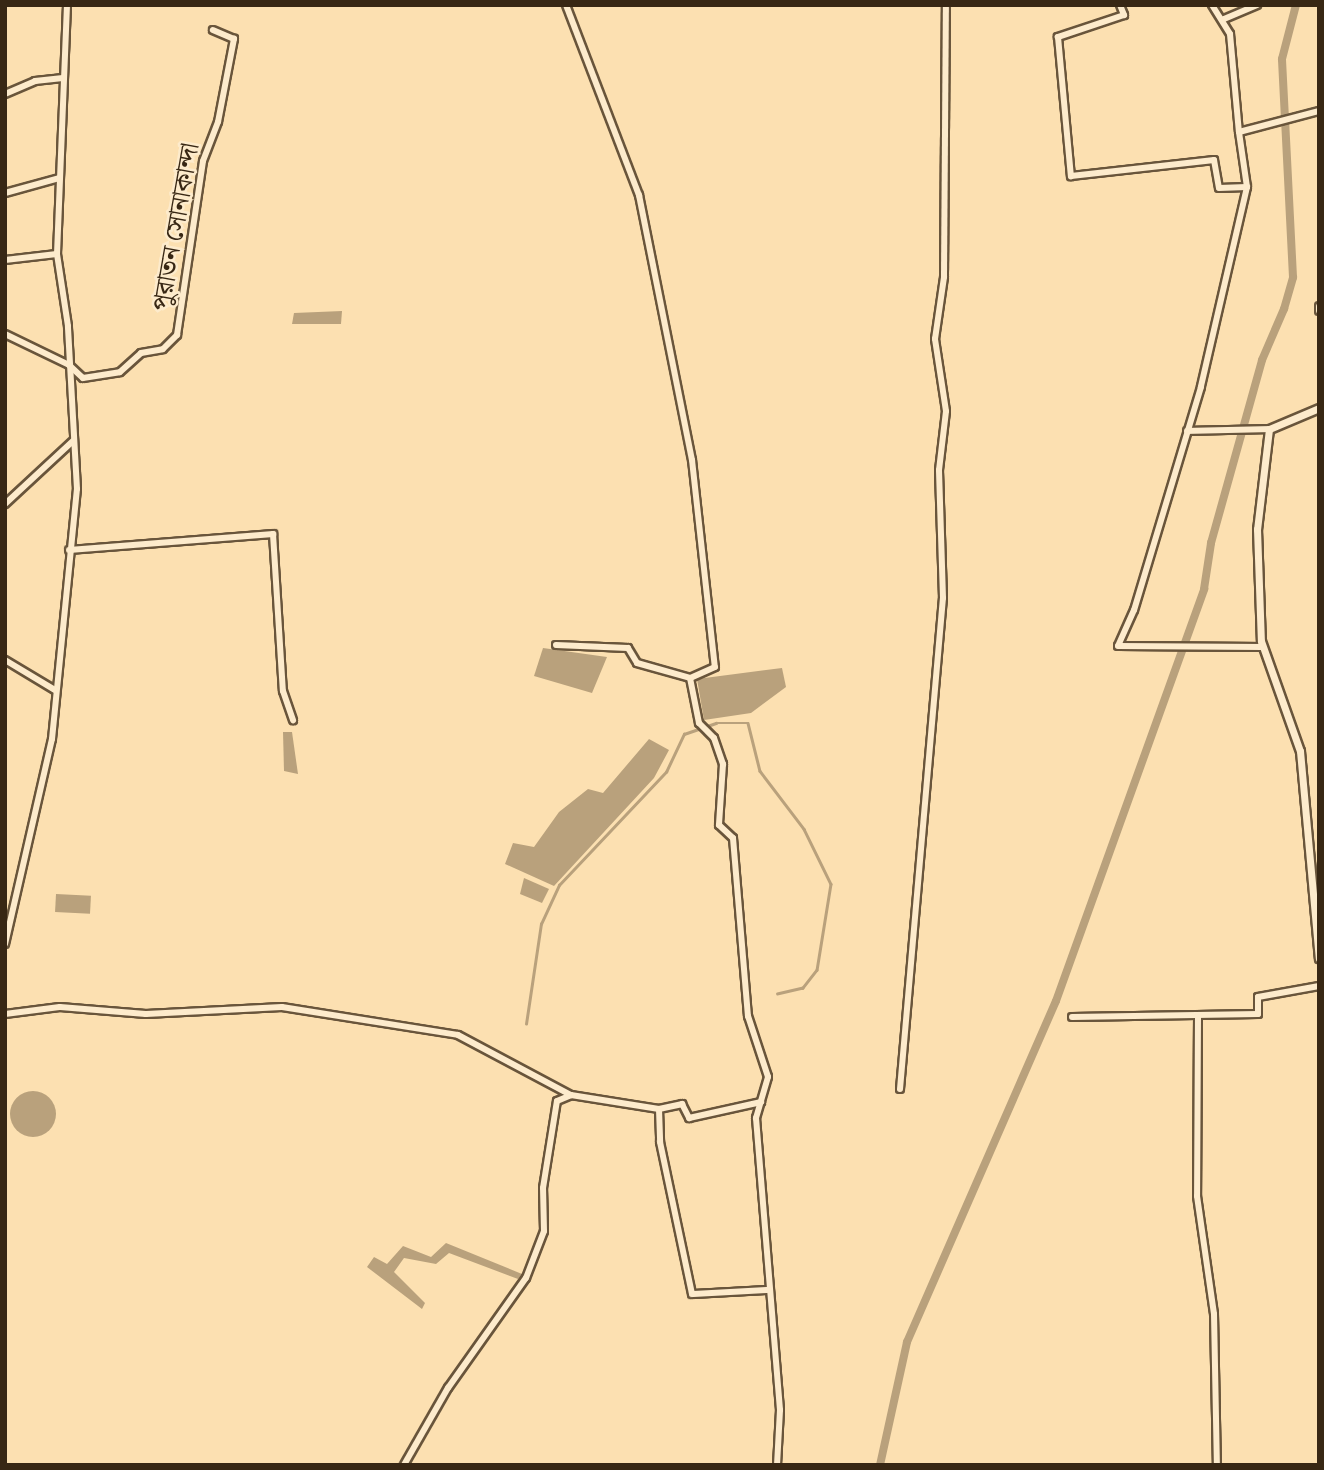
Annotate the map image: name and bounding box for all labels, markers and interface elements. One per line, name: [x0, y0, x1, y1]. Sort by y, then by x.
street label: পুরাতন সোনাকান্দা: [146, 141, 206, 313]

